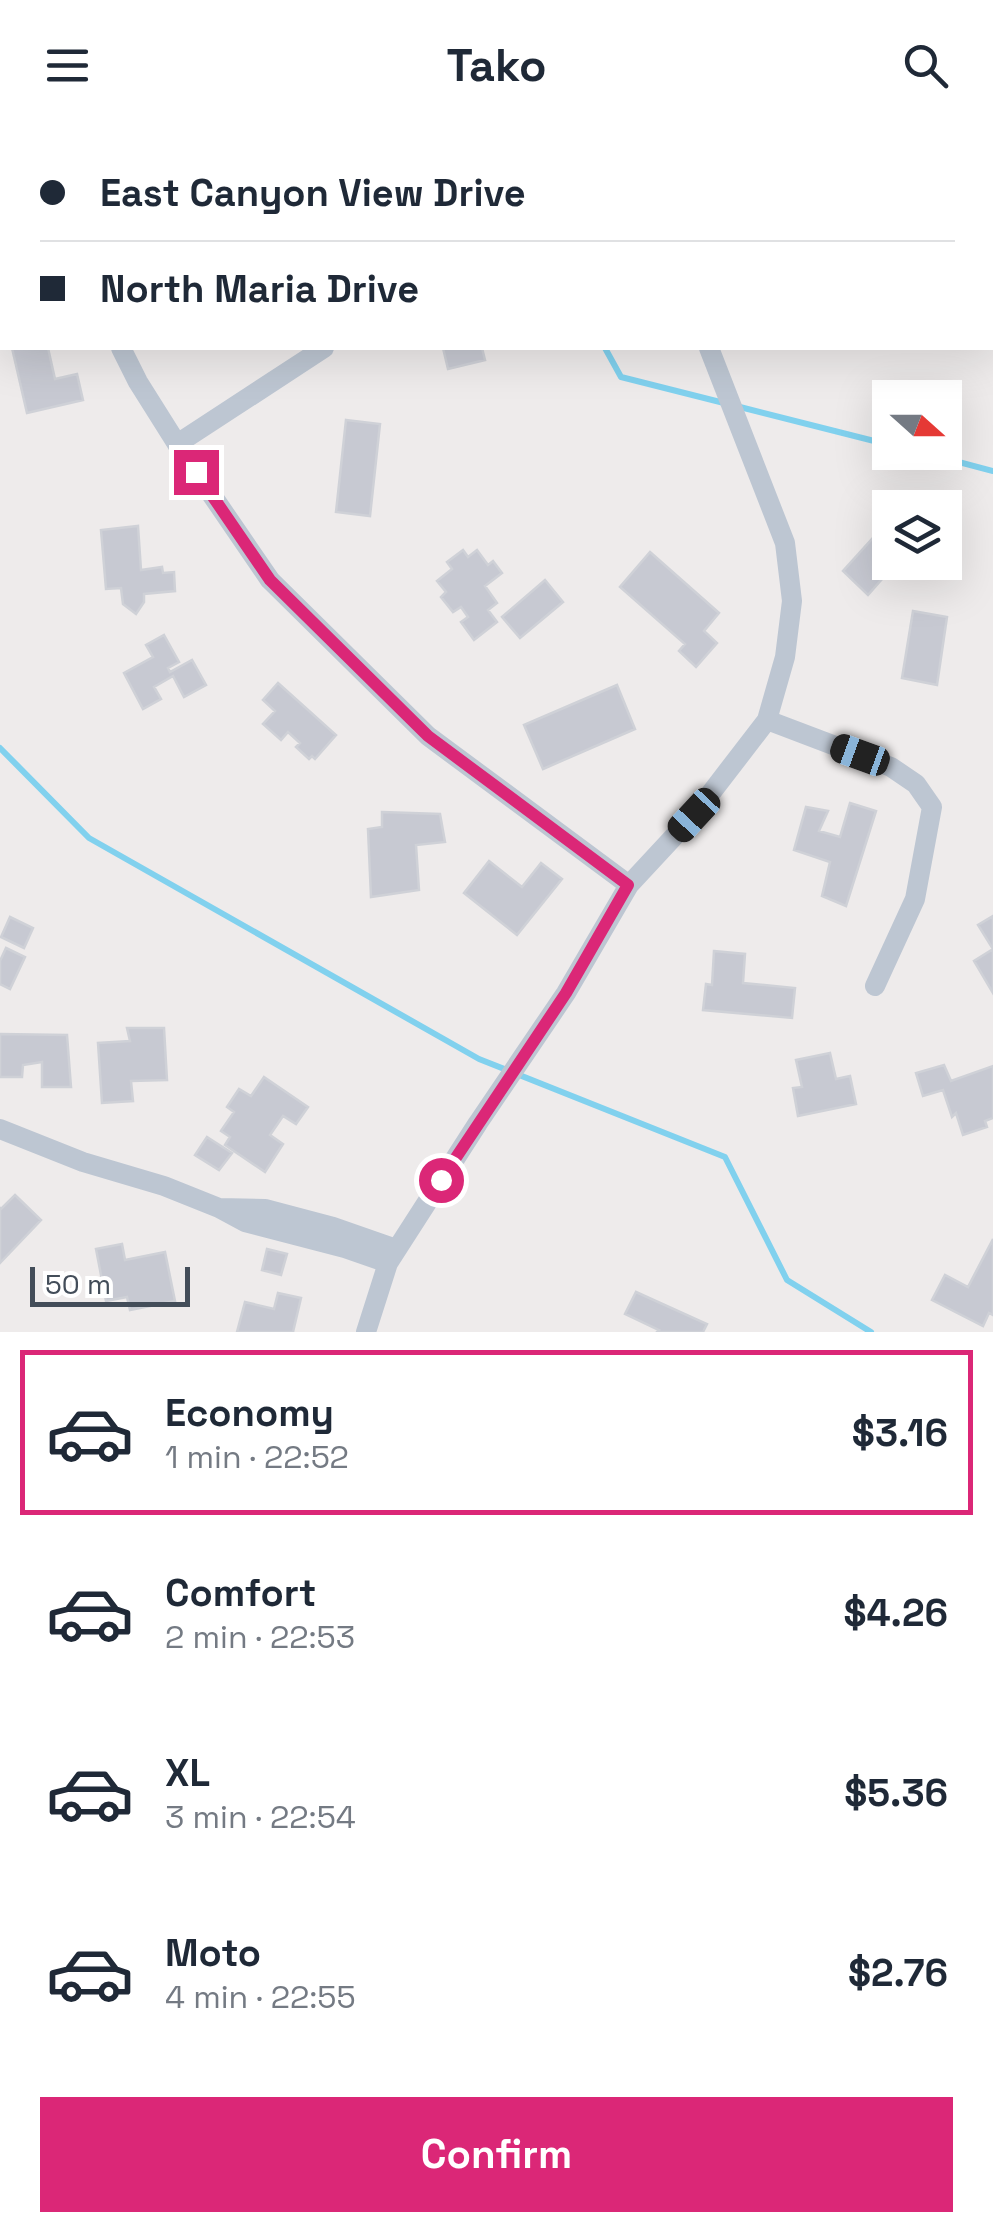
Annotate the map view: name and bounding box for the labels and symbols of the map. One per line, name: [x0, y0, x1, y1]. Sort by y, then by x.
north arrow: [872, 380, 962, 470]
route end: [174, 450, 219, 495]
car: [827, 731, 893, 779]
car: [663, 783, 725, 847]
route start: [419, 1158, 464, 1203]
scale bar: [30, 1262, 190, 1306]

